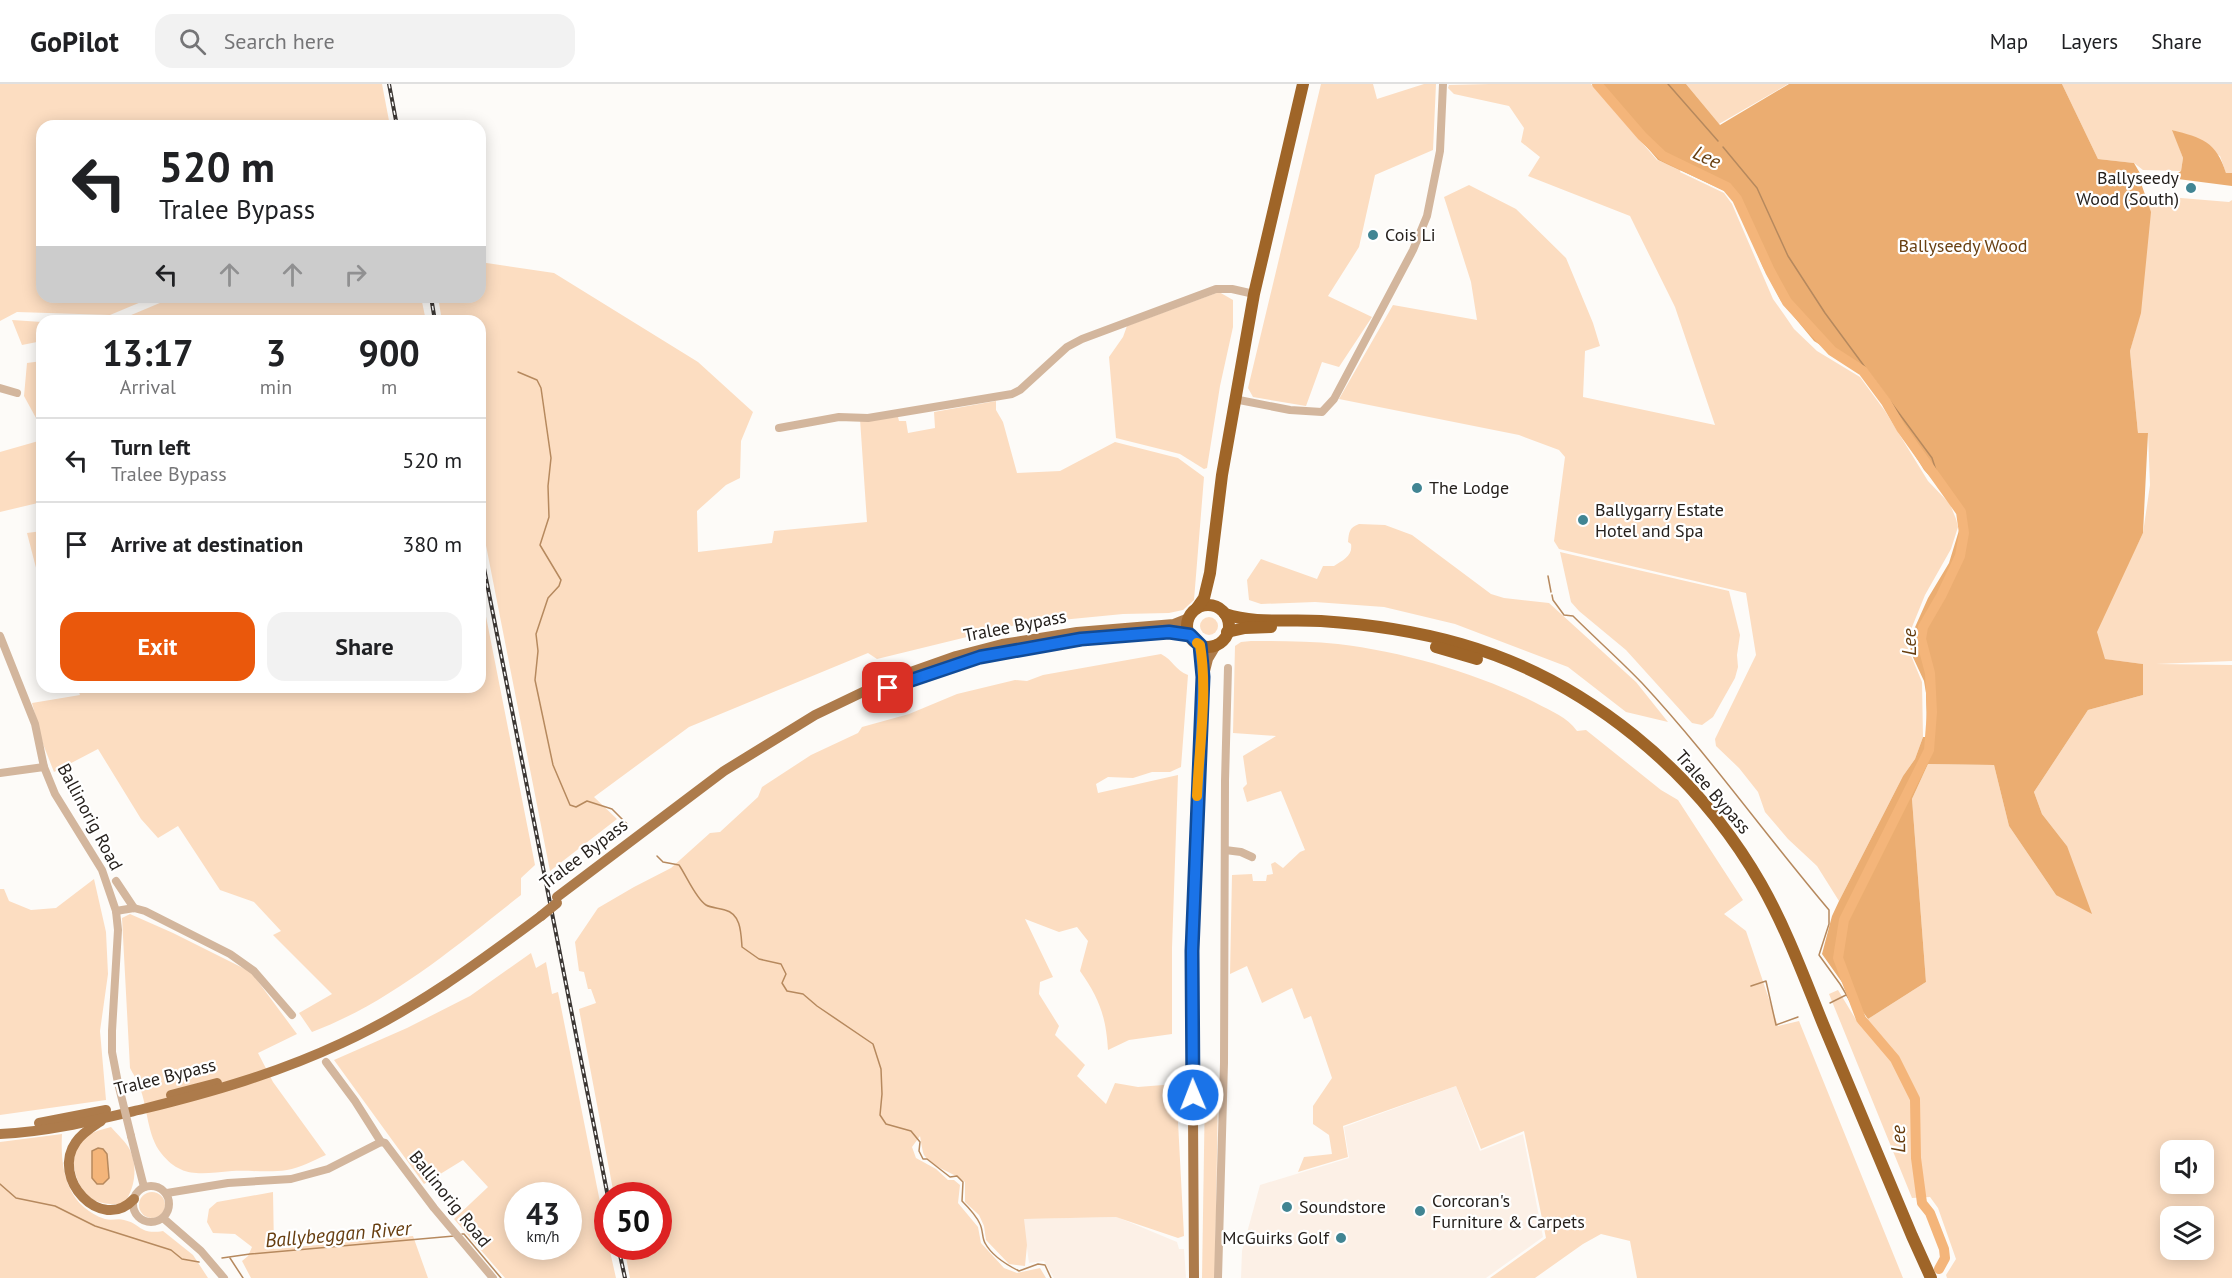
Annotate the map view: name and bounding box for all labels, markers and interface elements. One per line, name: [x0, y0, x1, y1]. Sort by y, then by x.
search box: [155, 14, 575, 68]
text: GoPilot: [30, 23, 119, 60]
icon: search: [176, 25, 209, 58]
text: Search here: [224, 27, 335, 55]
text: Map: [1990, 28, 2028, 55]
text: Layers: [2061, 28, 2118, 55]
text: Share: [2151, 28, 2202, 55]
text: 520 m: [159, 139, 275, 194]
water label: Lee: [1689, 139, 1726, 175]
icon: left: [60, 144, 138, 222]
place label: Ballyseedy Wood (South): [2076, 166, 2180, 210]
marker: Ballyseedy Wood (South): [2184, 181, 2198, 195]
text: Tralee Bypass: [159, 192, 315, 226]
place label: Cois Li: [1385, 223, 1436, 246]
marker: Cois Li: [1366, 228, 1380, 242]
park label: Ballyseedy Wood: [1898, 234, 2028, 257]
icon: left: [150, 258, 183, 291]
icon: ahead: [213, 258, 246, 291]
icon: ahead: [276, 258, 309, 291]
icon: right: [339, 258, 372, 291]
text: 13:17: [102, 329, 194, 376]
text: 3: [266, 329, 286, 376]
text: 900: [359, 329, 420, 376]
text: Arrival: [120, 374, 176, 400]
text: min: [260, 374, 292, 400]
text: m: [381, 374, 397, 400]
text: Turn left: [111, 433, 191, 461]
icon: left: [60, 444, 93, 477]
text: 520 m: [402, 446, 462, 474]
text: Tralee Bypass: [111, 461, 227, 487]
place label: The Lodge: [1429, 476, 1509, 499]
marker: The Lodge: [1410, 481, 1424, 495]
place label: Ballygarry Estate Hotel and Spa: [1595, 498, 1724, 542]
marker: Ballygarry Estate Hotel and Spa: [1576, 513, 1590, 527]
icon: arrive: [60, 528, 93, 561]
text: Arrive at destination: [111, 530, 303, 558]
text: 380 m: [402, 530, 462, 558]
street label: Tralee Bypass: [962, 604, 1068, 647]
button: Exit: [60, 612, 255, 681]
button: Share: [267, 612, 462, 681]
water label: Lee: [1896, 627, 1922, 656]
pin: [862, 662, 913, 713]
icon: arrive: [871, 671, 904, 704]
street label: Tralee Bypass: [1671, 745, 1756, 838]
street label: Ballinorig Road: [53, 759, 128, 874]
street label: Tralee Bypass: [535, 813, 632, 894]
street label: Tralee Bypass: [112, 1053, 218, 1100]
position arrow: [1161, 1063, 1225, 1127]
water label: Lee: [1885, 1124, 1911, 1153]
map controls: [2160, 1140, 2214, 1260]
button: sound: [2160, 1140, 2214, 1194]
street label: Ballinorig Road: [404, 1146, 496, 1252]
speed limit sign: 50: [594, 1182, 672, 1260]
place label: Corcoran's Furniture & Carpets: [1432, 1189, 1585, 1233]
text: 43: [526, 1194, 560, 1233]
place label: Soundstore: [1299, 1195, 1386, 1218]
marker: Soundstore: [1280, 1200, 1294, 1214]
marker: Corcoran's Furniture & Carpets: [1413, 1204, 1427, 1218]
button: layers: [2160, 1206, 2214, 1260]
water label: Ballybeggan River: [264, 1215, 414, 1253]
place label: McGuirks Golf: [1222, 1226, 1330, 1249]
text: km/h: [527, 1227, 559, 1246]
marker: McGuirks Golf: [1334, 1231, 1348, 1245]

